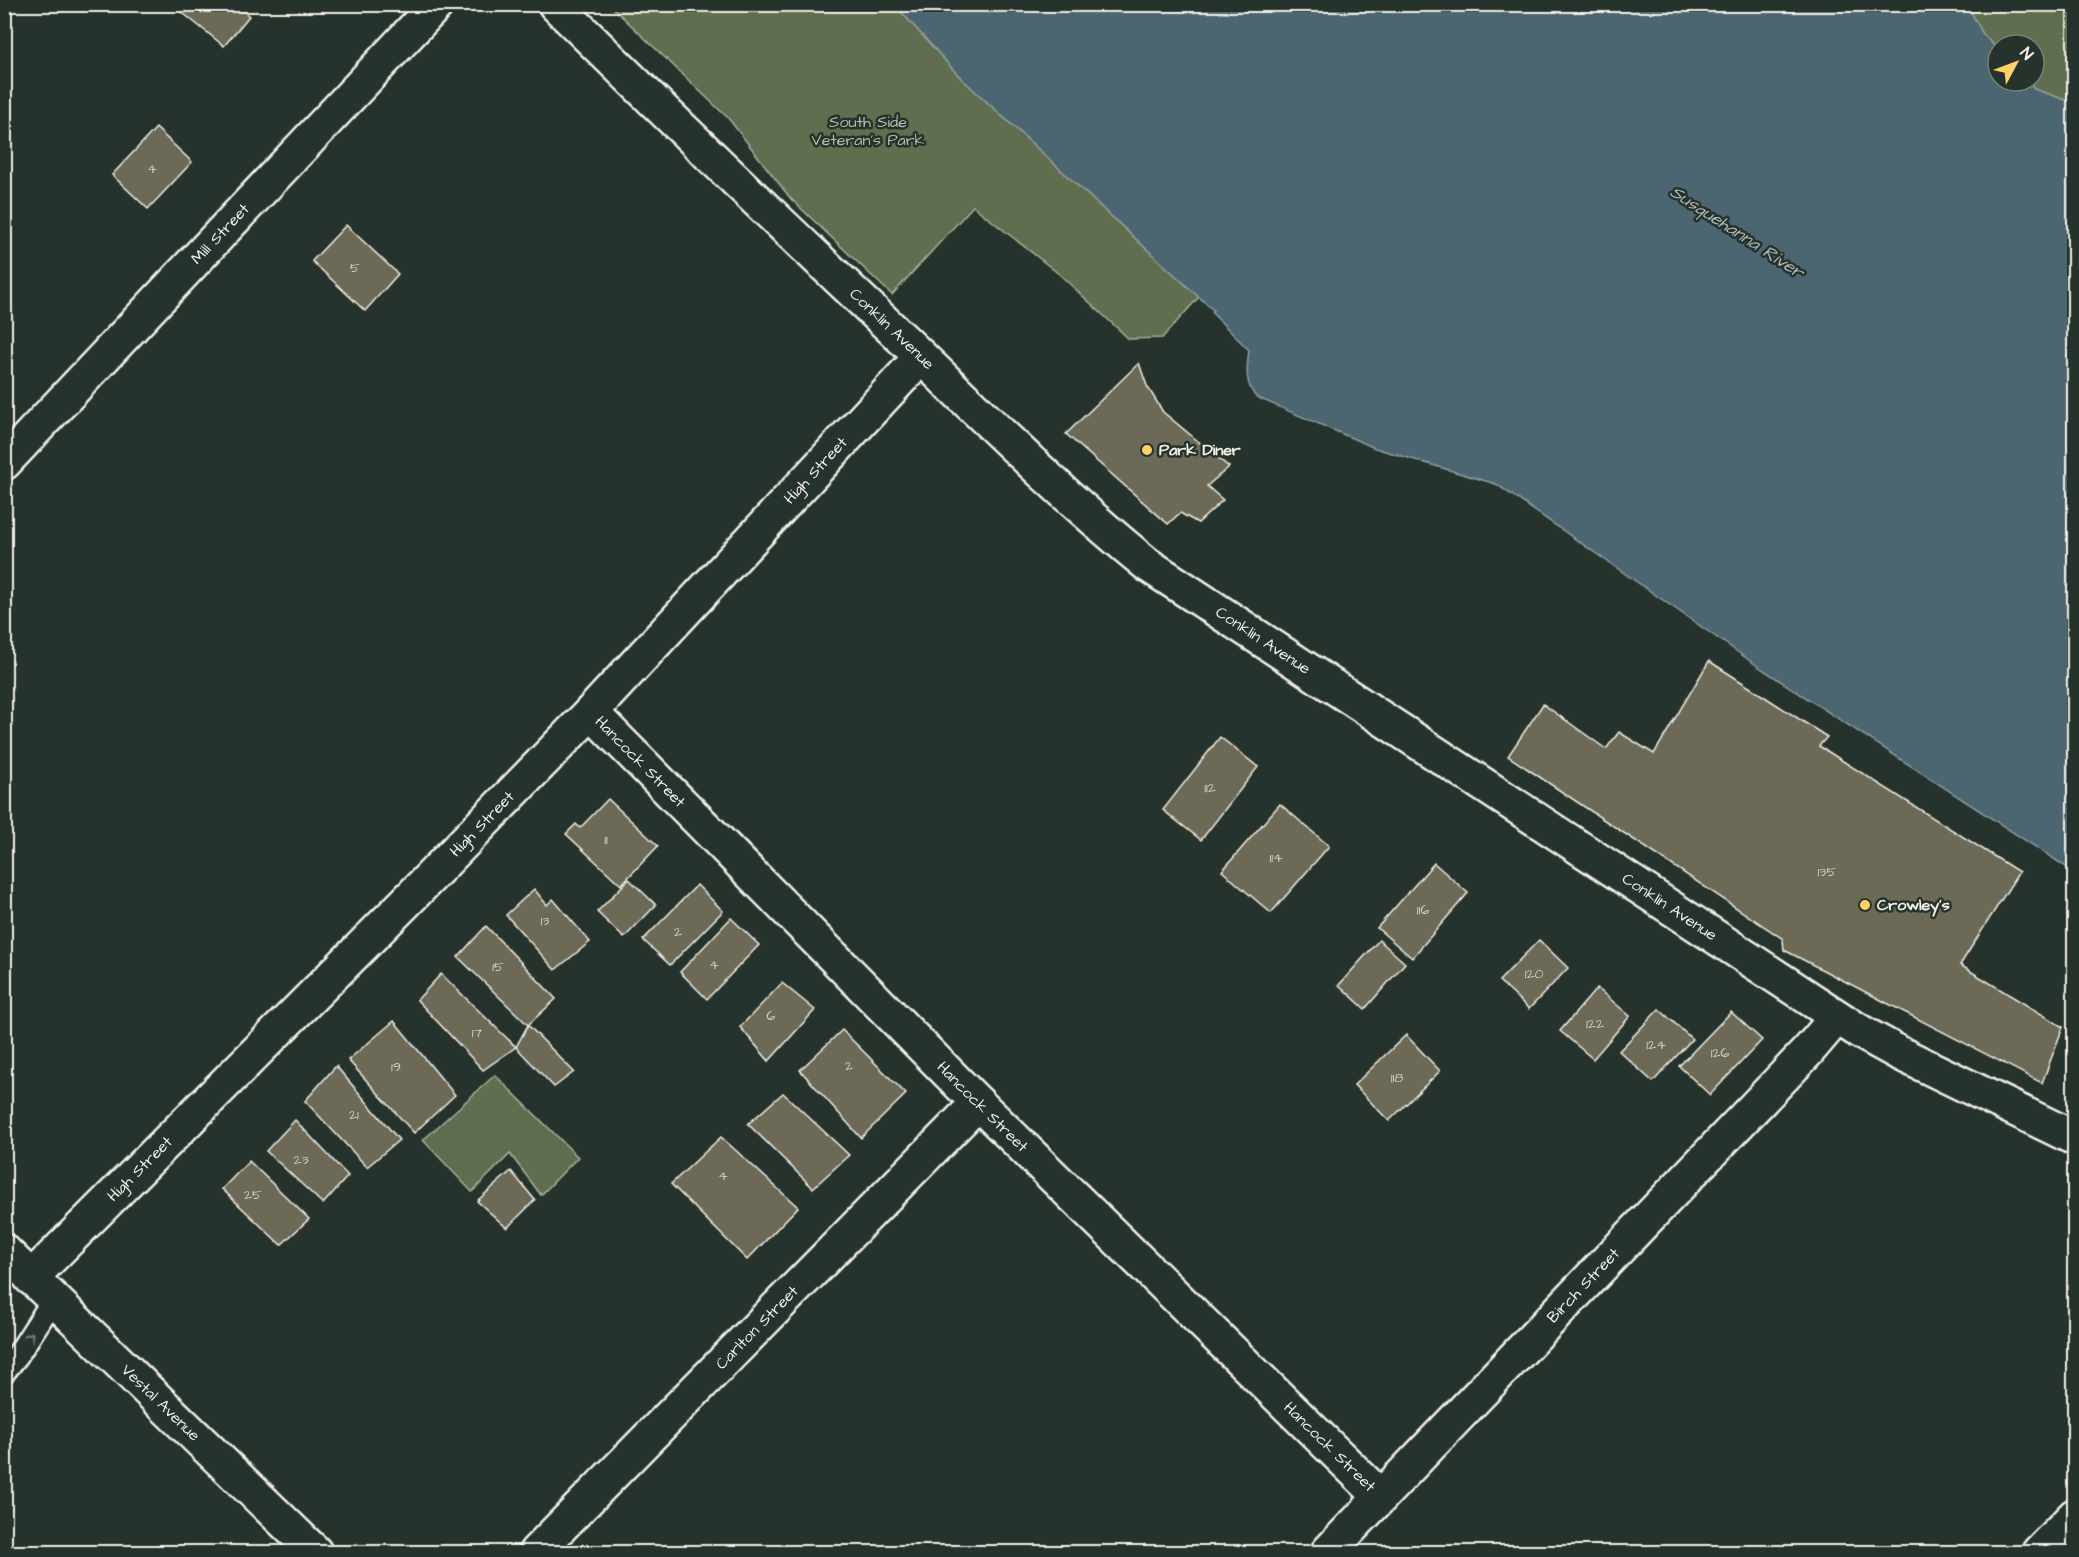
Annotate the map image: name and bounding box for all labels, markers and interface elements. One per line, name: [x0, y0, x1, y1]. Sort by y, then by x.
north arrow: [1986, 33, 2046, 93]
text: N: [2015, 43, 2038, 65]
park label: South Side Veteran's Park: [812, 111, 925, 151]
house number: 4: [147, 159, 157, 179]
water label: Susquehanna River: [1665, 179, 1810, 286]
street label: Mill Street: [186, 198, 255, 269]
house number: 5: [350, 258, 360, 278]
street label: Conklin Avenue: [845, 283, 939, 375]
street label: High Street: [779, 432, 853, 509]
place label: Park Diner: [1159, 439, 1241, 461]
marker: Park Diner: [1140, 443, 1154, 457]
street label: Conklin Avenue: [1211, 601, 1315, 680]
street label: Hancock Street: [590, 711, 691, 813]
house number: 112: [1204, 778, 1216, 798]
street label: High Street: [445, 786, 520, 862]
house number: 11: [604, 830, 608, 850]
house number: 114: [1269, 848, 1283, 868]
house number: 135: [1818, 862, 1837, 882]
street label: Conklin Avenue: [1618, 868, 1722, 946]
place label: Crowley's: [1877, 894, 1950, 917]
marker: Crowley's: [1858, 898, 1872, 912]
house number: 116: [1417, 900, 1429, 920]
house number: 13: [541, 911, 549, 931]
house number: 2: [674, 922, 682, 942]
house number: 4: [709, 955, 719, 975]
house number: 15: [492, 957, 504, 977]
house number: 120: [1525, 964, 1543, 984]
house number: 6: [767, 1006, 776, 1026]
house number: 122: [1586, 1014, 1604, 1034]
house number: 17: [472, 1023, 483, 1043]
house number: 124: [1646, 1035, 1666, 1055]
house number: 126: [1711, 1043, 1730, 1063]
house number: 2: [845, 1056, 853, 1076]
house number: 19: [391, 1057, 401, 1077]
street label: Hancock Street: [932, 1057, 1033, 1158]
house number: 118: [1391, 1068, 1403, 1088]
house number: 21: [349, 1105, 359, 1125]
street label: High Street: [102, 1131, 178, 1206]
house number: 23: [293, 1150, 309, 1170]
house number: 4: [718, 1166, 728, 1186]
house number: 25: [244, 1185, 262, 1205]
street label: Birch Street: [1542, 1243, 1625, 1328]
street label: Carlton Street: [711, 1280, 804, 1374]
one-way arrow: [22, 1332, 34, 1342]
street label: Vestal Avenue: [116, 1359, 205, 1446]
street label: Hancock Street: [1279, 1397, 1381, 1497]

